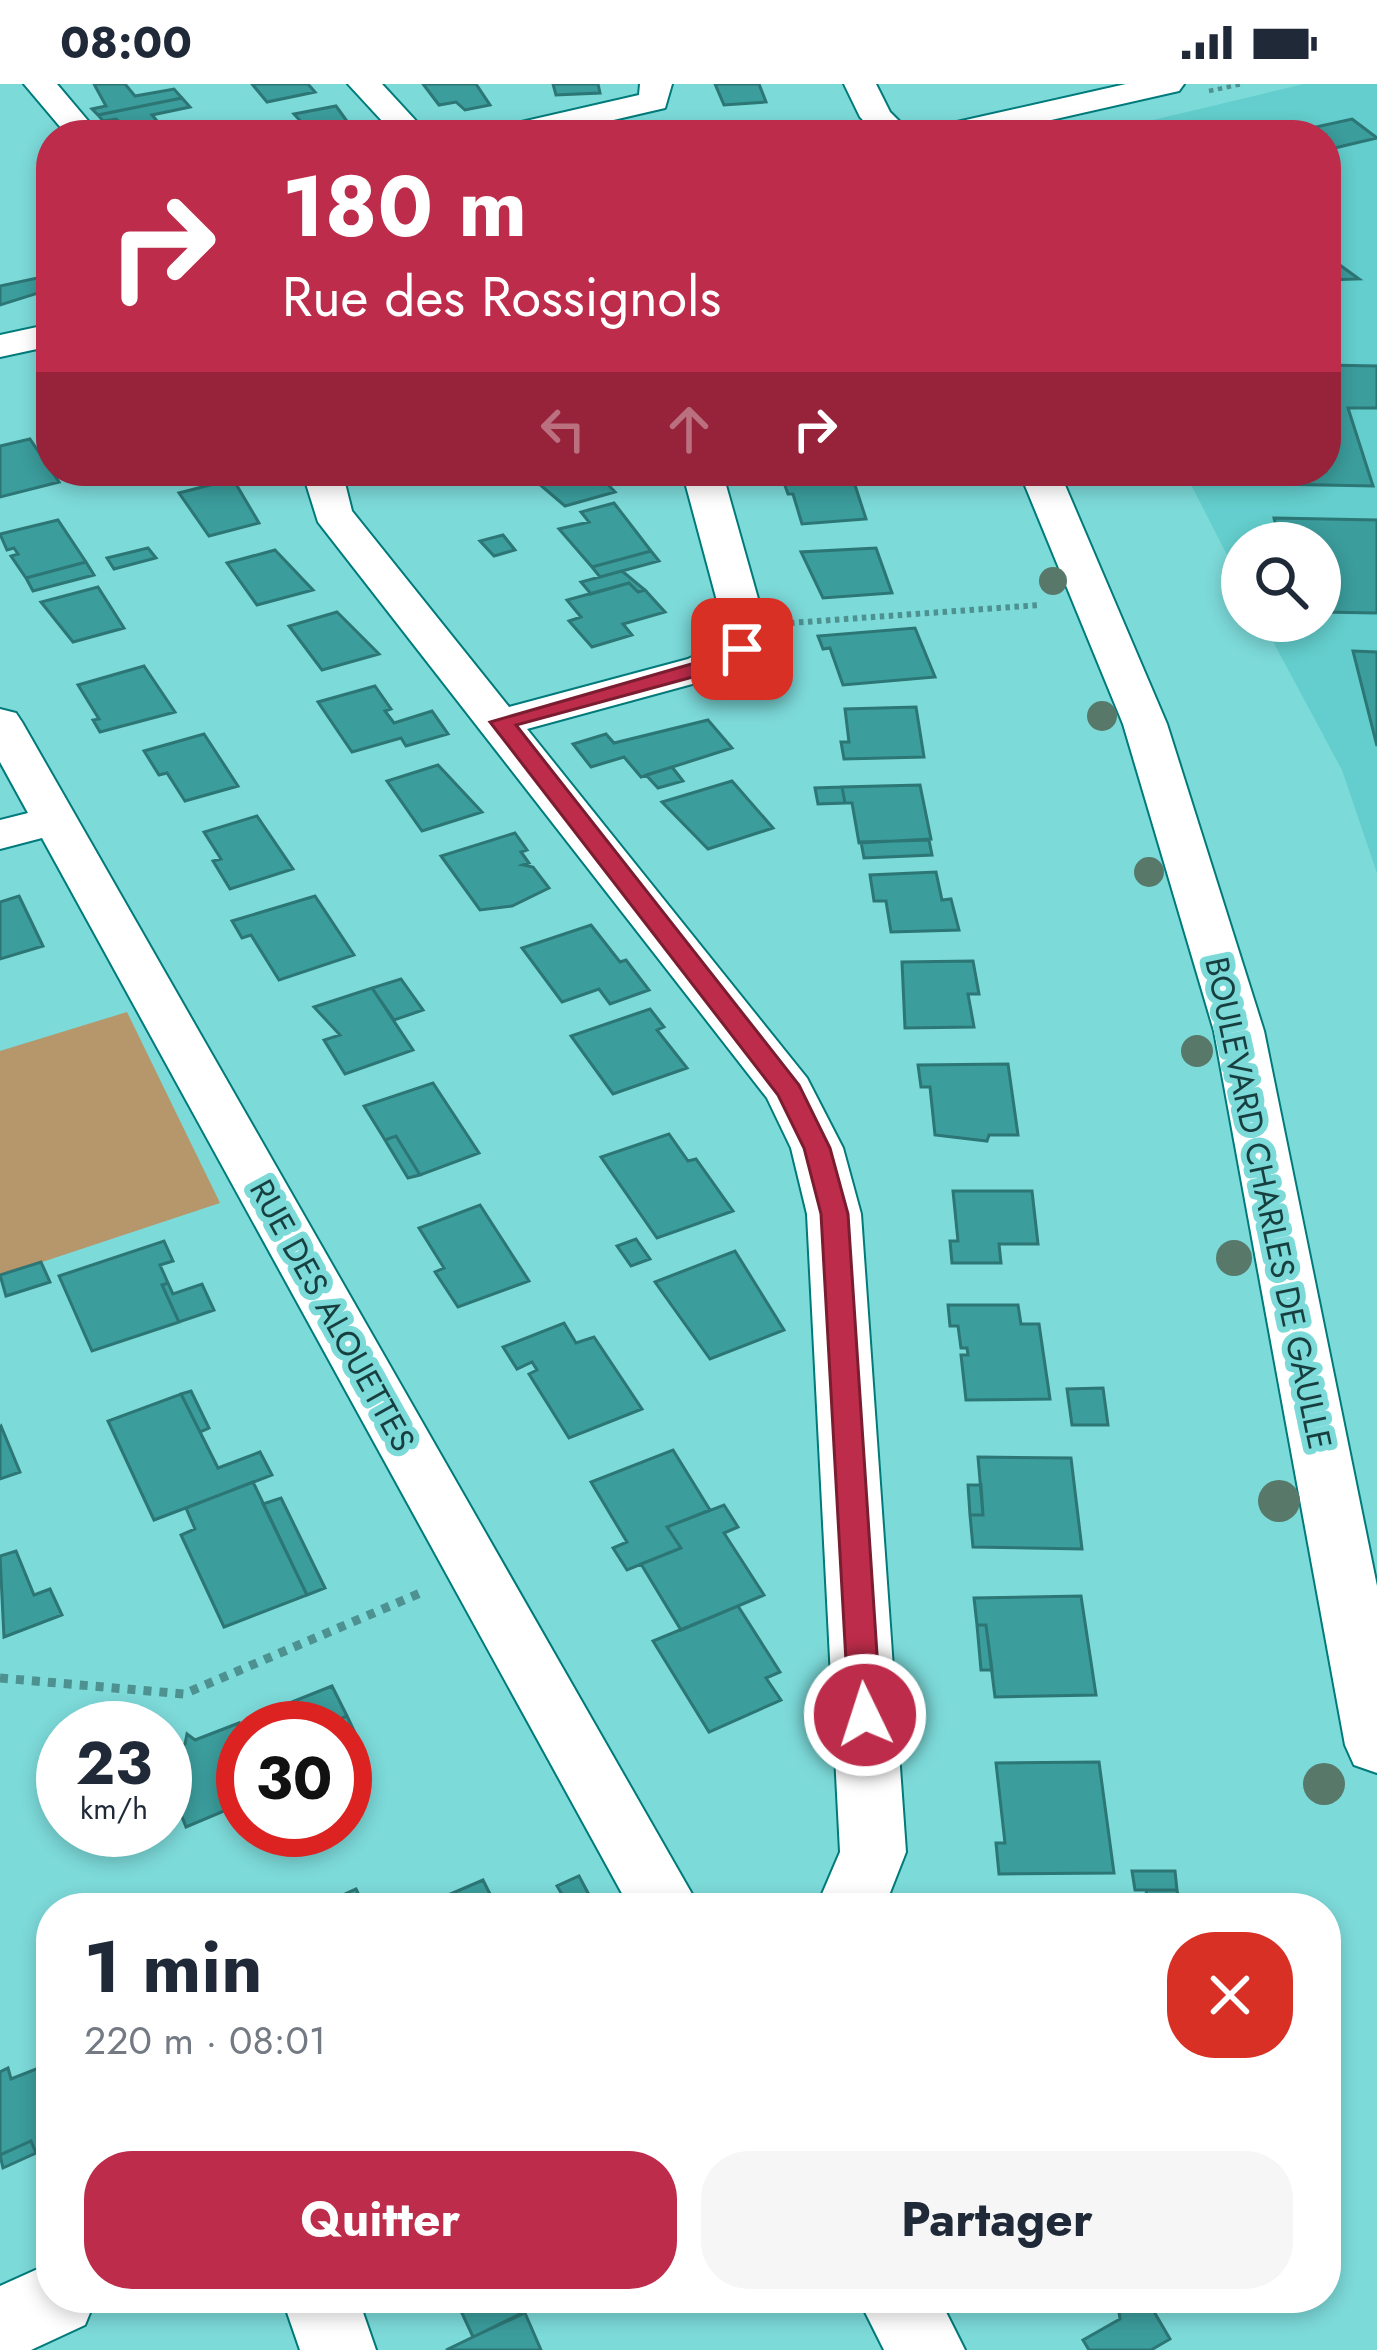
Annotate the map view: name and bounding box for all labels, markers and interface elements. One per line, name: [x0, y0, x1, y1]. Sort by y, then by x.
text: 08:00: [60, 10, 192, 75]
text: 180 m: [282, 146, 527, 268]
icon: right: [84, 168, 240, 324]
text: Rue des Rossignols: [282, 258, 721, 336]
icon: left: [530, 396, 596, 462]
icon: ahead: [656, 396, 722, 462]
icon: right: [782, 396, 848, 462]
map controls: [1221, 522, 1341, 642]
button: search: [1221, 522, 1341, 642]
pin: [691, 598, 793, 700]
icon: arrive: [709, 616, 775, 682]
street label: BOULEVARD CHARLES DE GAULLE: [1193, 953, 1344, 1454]
street label: RUE DES ALOUETTES: [238, 1171, 427, 1460]
position arrow: [802, 1652, 928, 1778]
speed limit sign: 30: [216, 1701, 372, 1857]
text: 23: [76, 1720, 152, 1807]
text: km/h: [80, 1787, 148, 1830]
text: 1 min: [84, 1915, 263, 2019]
button: close: [1167, 1932, 1293, 2058]
text: 220 m · 08:01: [84, 2012, 326, 2069]
button: Quitter: [84, 2151, 677, 2289]
button: Partager: [701, 2151, 1293, 2289]

